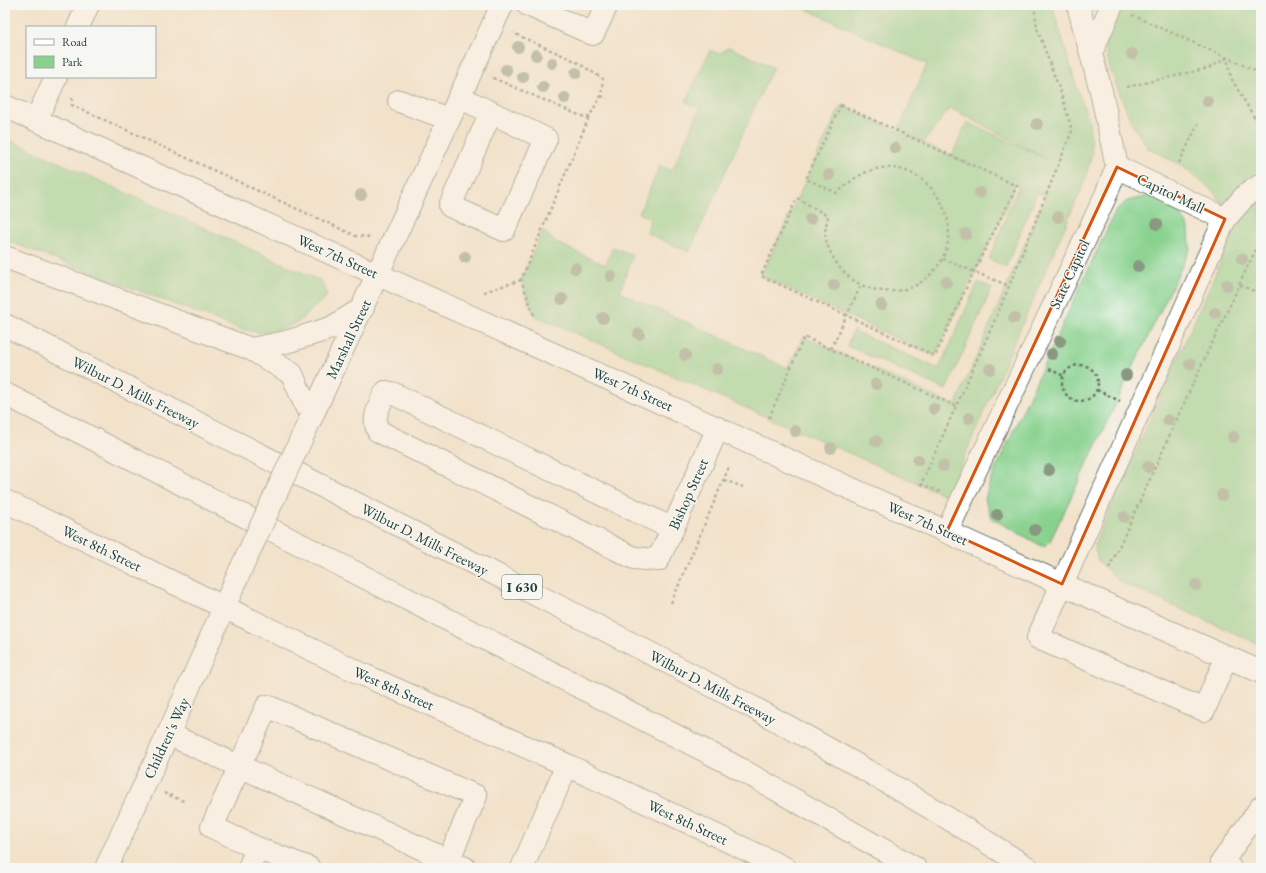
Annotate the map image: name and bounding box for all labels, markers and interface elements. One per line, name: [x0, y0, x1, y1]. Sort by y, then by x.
legend: [26, 26, 156, 78]
text: Road: [62, 34, 88, 50]
text: Park: [62, 54, 83, 70]
street label: Capitol Mall: [1134, 168, 1208, 218]
street label: West 7th Street: [295, 230, 382, 282]
street label: State Capitol: [1045, 236, 1094, 312]
street label: Marshall Street: [321, 296, 375, 382]
street label: Wilbur D. Mills Freeway: [69, 352, 203, 433]
street label: West 7th Street: [590, 363, 677, 415]
street label: Bishop Street: [664, 455, 712, 533]
street label: West 7th Street: [885, 497, 972, 549]
street label: Wilbur D. Mills Freeway: [358, 499, 492, 580]
street label: West 8th Street: [59, 521, 145, 576]
road number: I 630: [502, 575, 542, 599]
street label: Wilbur D. Mills Freeway: [646, 646, 780, 729]
street label: West 8th Street: [351, 662, 438, 714]
street label: Children's Way: [139, 694, 193, 782]
street label: West 8th Street: [645, 795, 731, 849]

